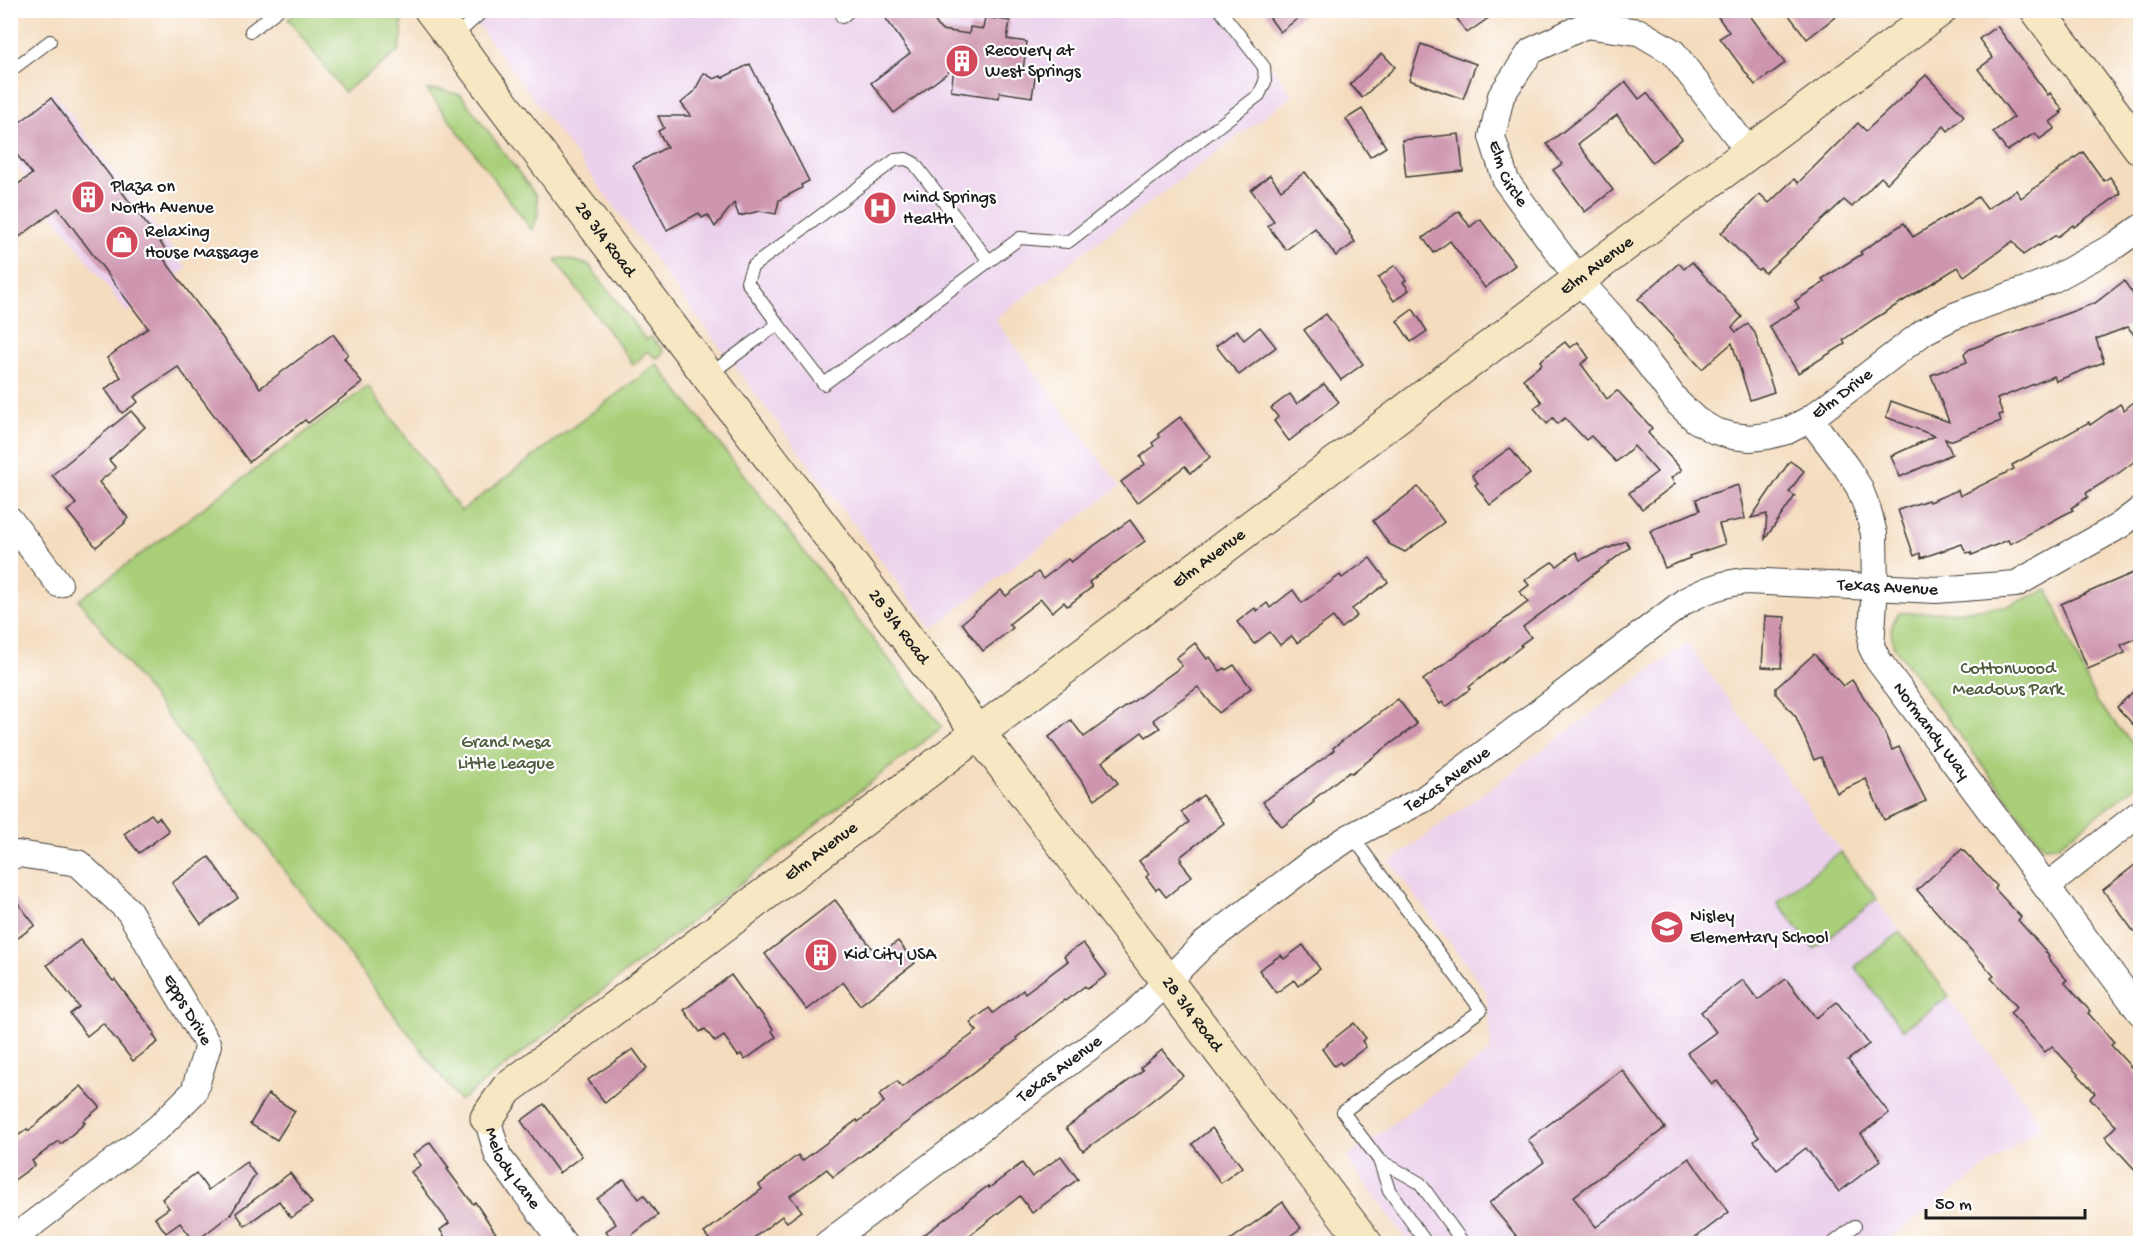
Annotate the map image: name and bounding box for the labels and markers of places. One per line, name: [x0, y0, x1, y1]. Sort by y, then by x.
place label: Recovery at West Springs: [985, 41, 1082, 83]
building icon: Recovery at West Springs: [944, 43, 980, 79]
place label: Plaza on North Avenue: [110, 177, 215, 219]
building icon: Plaza on North Avenue: [70, 179, 106, 215]
place label: Mind Springs Health: [903, 188, 997, 230]
hospital icon: Mind Springs Health: [862, 190, 898, 226]
place label: Relaxing House Massage: [145, 222, 259, 264]
shop icon: Relaxing House Massage: [104, 224, 140, 260]
place label: Nisley Elementary School: [1690, 907, 1829, 949]
school or university icon: Nisley Elementary School: [1649, 909, 1685, 945]
building icon: Kid City USA: [803, 937, 839, 973]
place label: Kid City USA: [844, 945, 937, 966]

